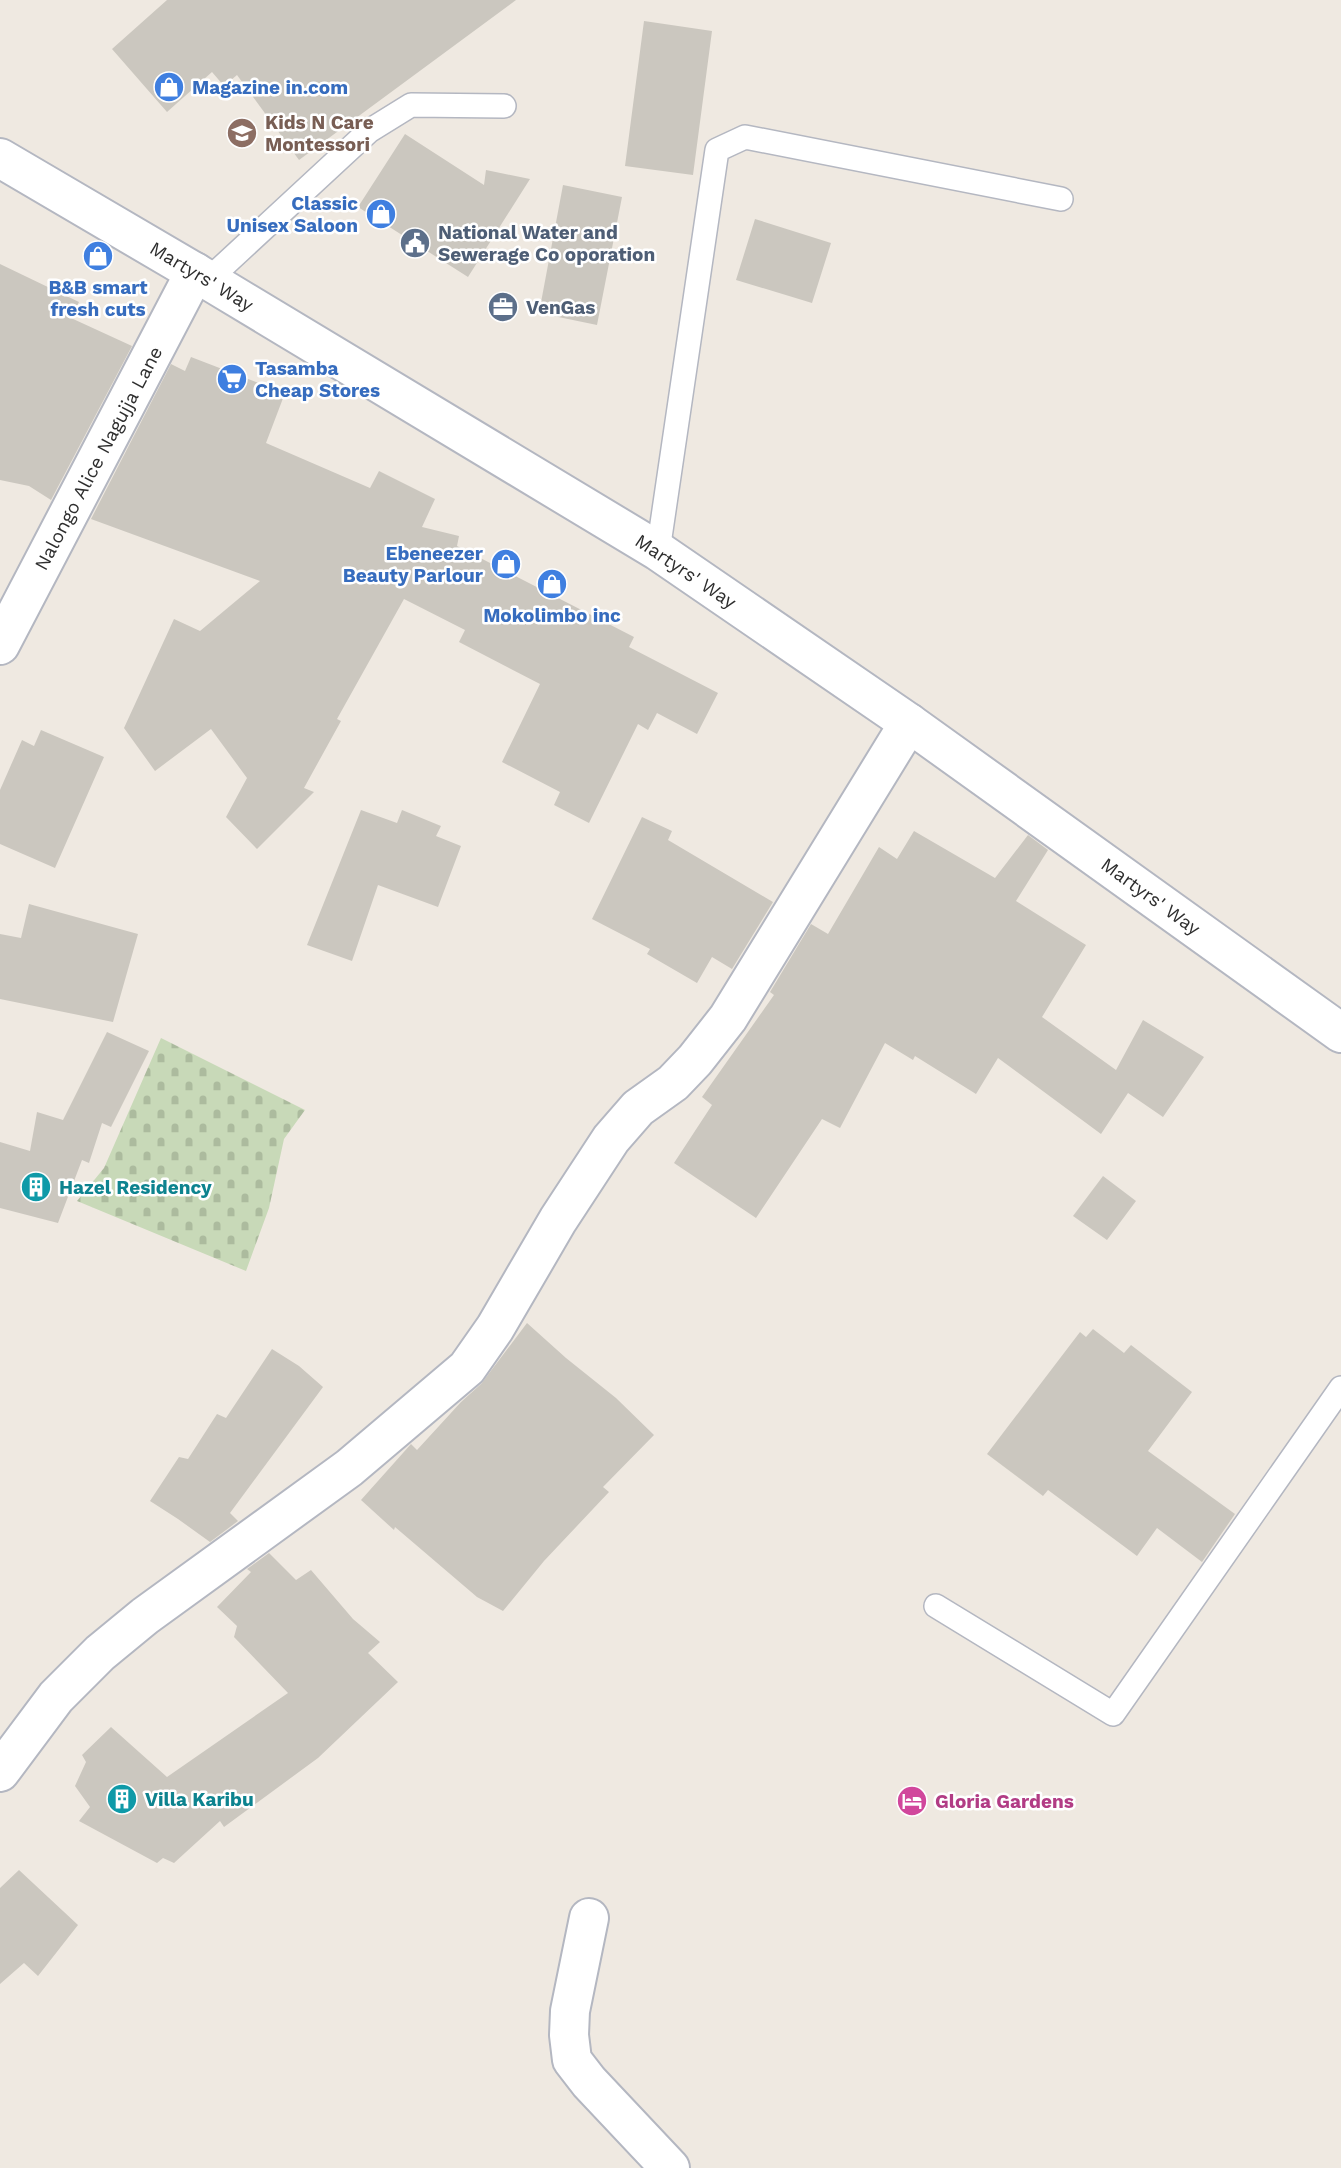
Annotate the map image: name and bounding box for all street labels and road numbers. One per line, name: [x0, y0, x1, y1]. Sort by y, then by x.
street label: Martyrs' Way: [146, 236, 258, 317]
street label: Nalongo Alice Nagujja Lane: [29, 342, 167, 574]
street label: Martyrs' Way: [631, 529, 741, 614]
street label: Martyrs' Way: [1097, 853, 1205, 940]

